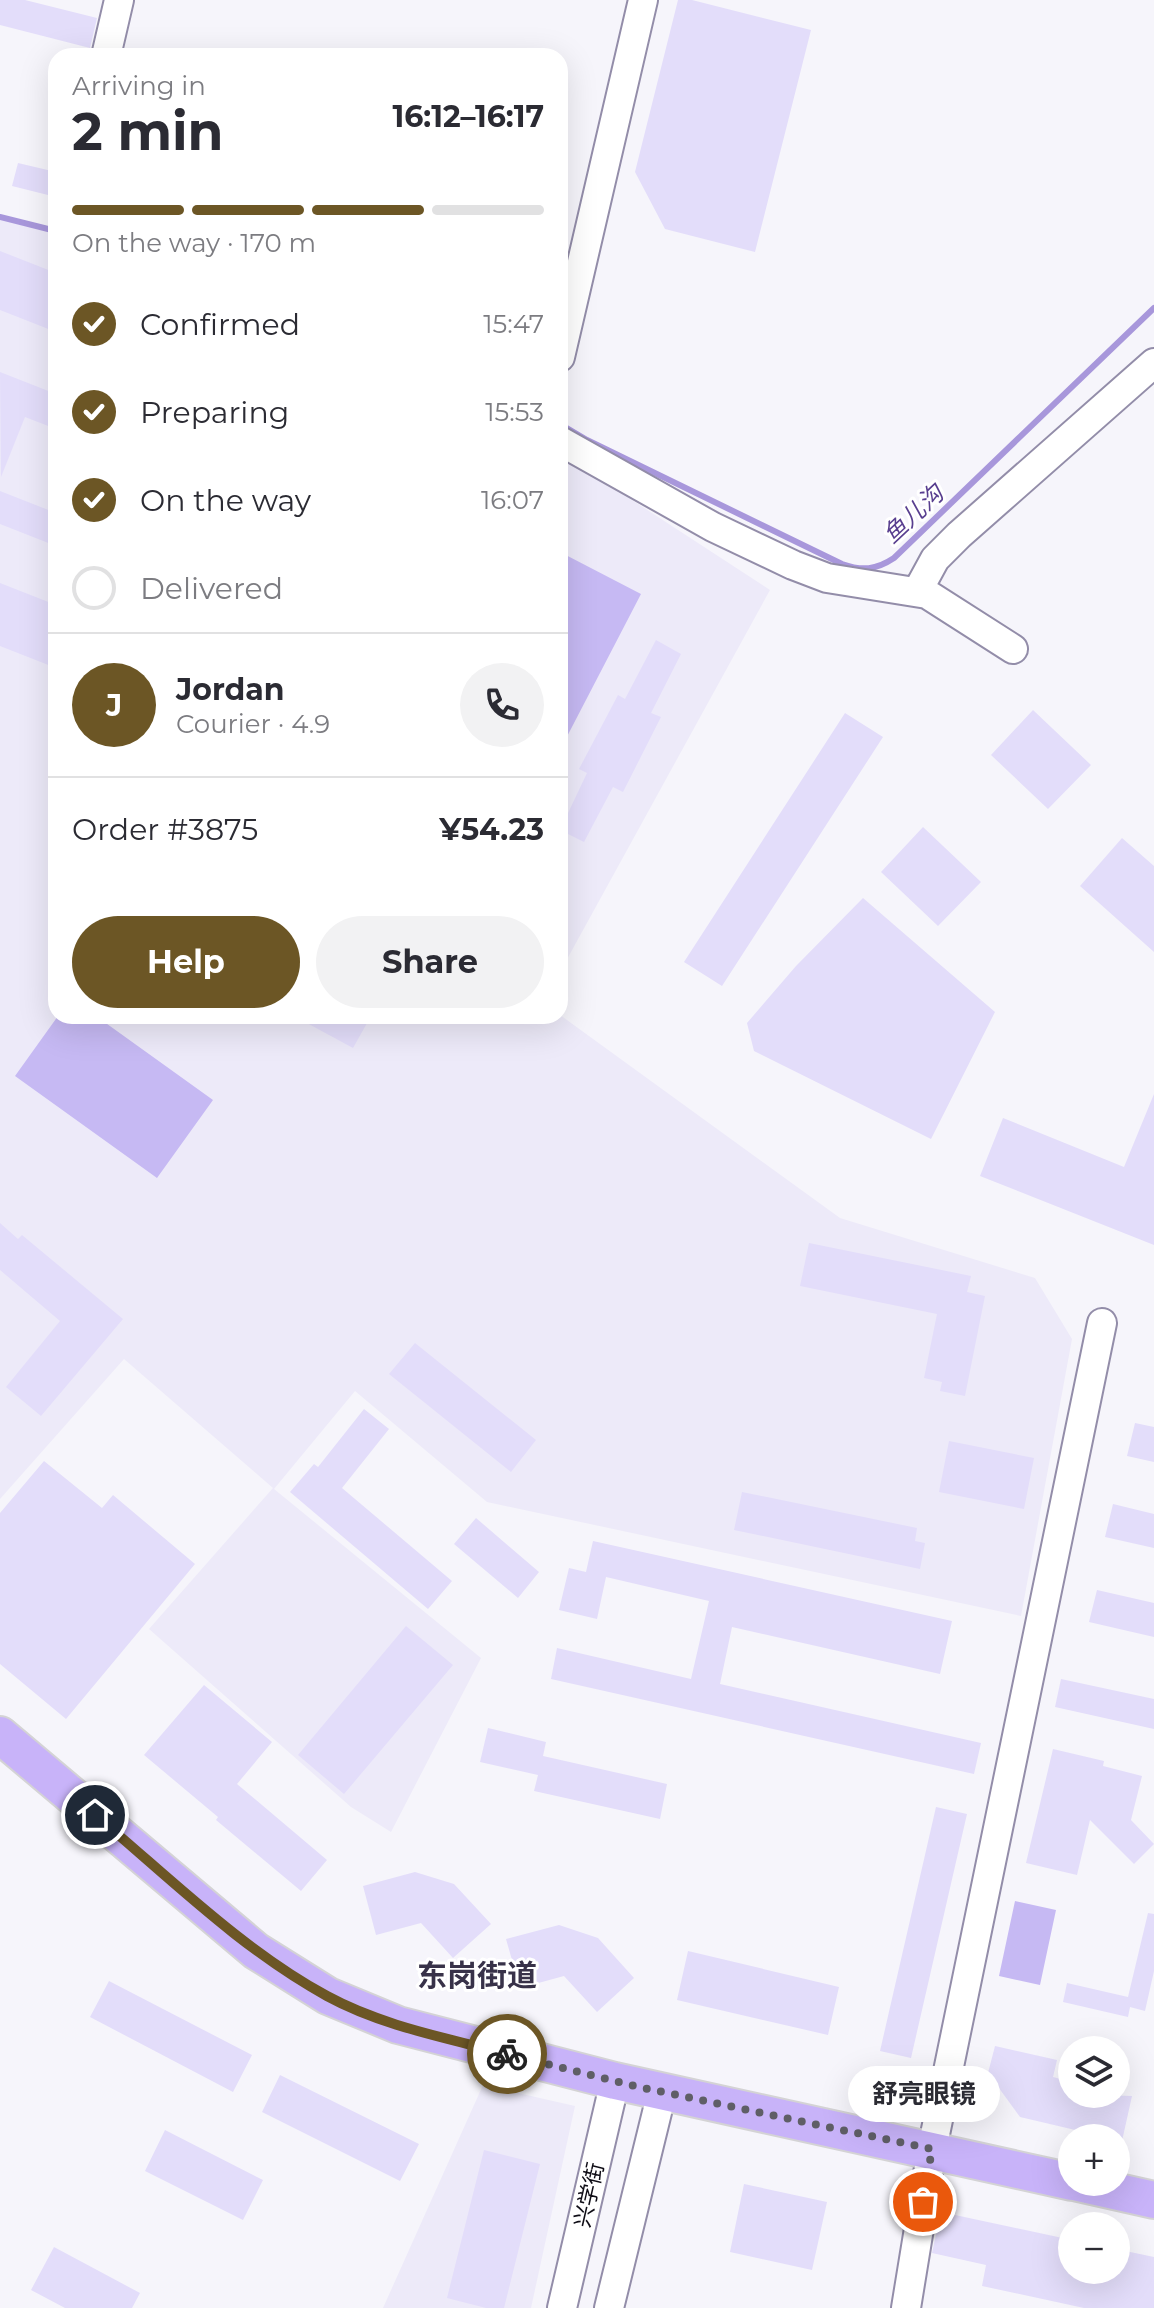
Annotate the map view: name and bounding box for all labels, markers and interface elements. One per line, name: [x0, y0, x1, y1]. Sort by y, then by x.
text: Arriving in: [72, 70, 206, 102]
text: 16:12–16:17: [392, 98, 544, 135]
text: 2 min: [72, 100, 224, 163]
text: On the way · 170 m: [72, 227, 316, 259]
icon: check: [72, 302, 116, 346]
text: Confirmed: [140, 306, 300, 343]
text: 15:47: [483, 308, 544, 340]
icon: check: [72, 390, 116, 434]
text: Preparing: [140, 394, 289, 431]
text: 15:53: [485, 396, 544, 428]
water label: 鱼儿沟: [877, 477, 951, 549]
icon: check: [72, 478, 116, 522]
text: On the way: [140, 482, 311, 519]
text: 16:07: [481, 484, 544, 516]
text: Delivered: [140, 570, 283, 607]
button: phone: [460, 663, 544, 747]
text: Jordan: [176, 671, 285, 708]
text: J: [106, 687, 122, 724]
text: Courier · 4.9: [176, 708, 330, 740]
text: Order #3875: [72, 811, 258, 848]
text: ¥54.23: [439, 811, 544, 848]
button: Help: [72, 916, 300, 1008]
button: Share: [316, 916, 544, 1008]
pin: [61, 1781, 129, 1849]
icon: home: [73, 1793, 117, 1837]
district label: 东岗街道: [417, 1957, 537, 1994]
courier: [467, 2014, 547, 2094]
icon: bike: [485, 2032, 529, 2076]
map controls: [1058, 2036, 1130, 2284]
button: layers: [1058, 2036, 1130, 2108]
callout: 舒亮眼镜: [847, 2066, 999, 2122]
text: 舒亮眼镜: [872, 2078, 976, 2110]
button: +: [1058, 2124, 1130, 2196]
street label: 兴学街: [568, 2160, 610, 2230]
pin: [889, 2168, 957, 2236]
icon: bag: [901, 2180, 945, 2224]
button: −: [1058, 2212, 1130, 2284]

